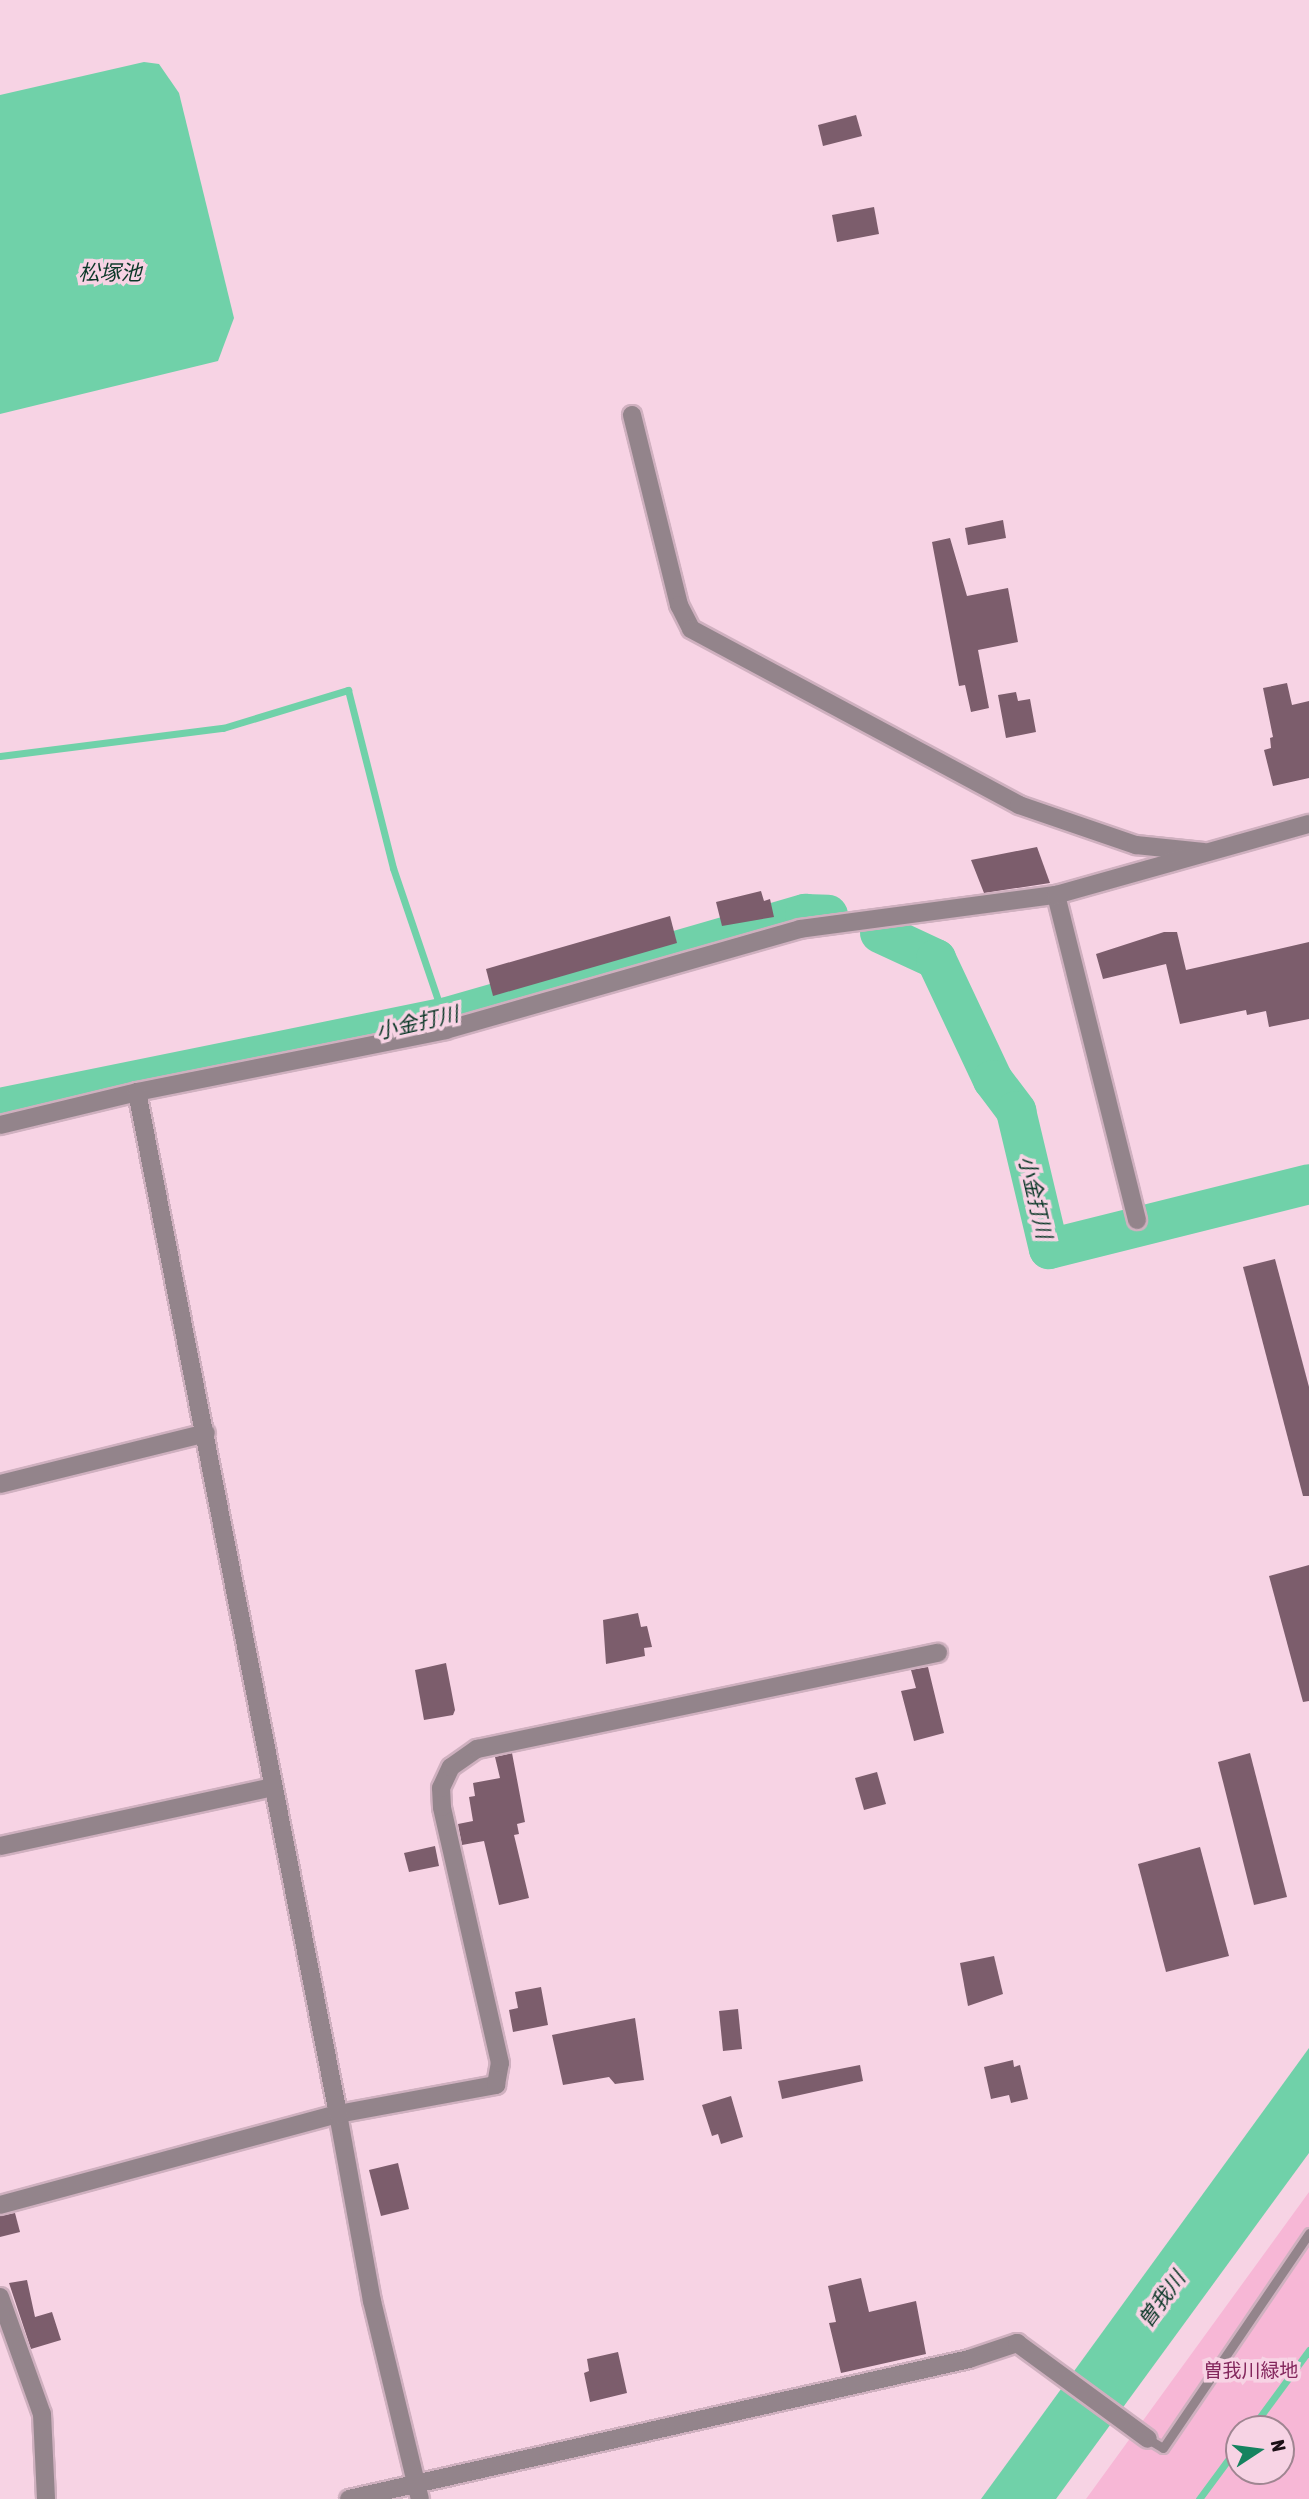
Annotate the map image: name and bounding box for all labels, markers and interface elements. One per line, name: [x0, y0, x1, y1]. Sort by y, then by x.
water label: 松塚池: [79, 259, 141, 285]
water label: 小金打川: [373, 1000, 461, 1044]
water label: 小金打川: [1014, 1153, 1058, 1241]
water label: 曽我川: [1132, 2266, 1190, 2332]
park label: 曽我川緑地: [1204, 2360, 1298, 2382]
north arrow: [1225, 2415, 1295, 2485]
text: N: [1267, 2438, 1290, 2454]

